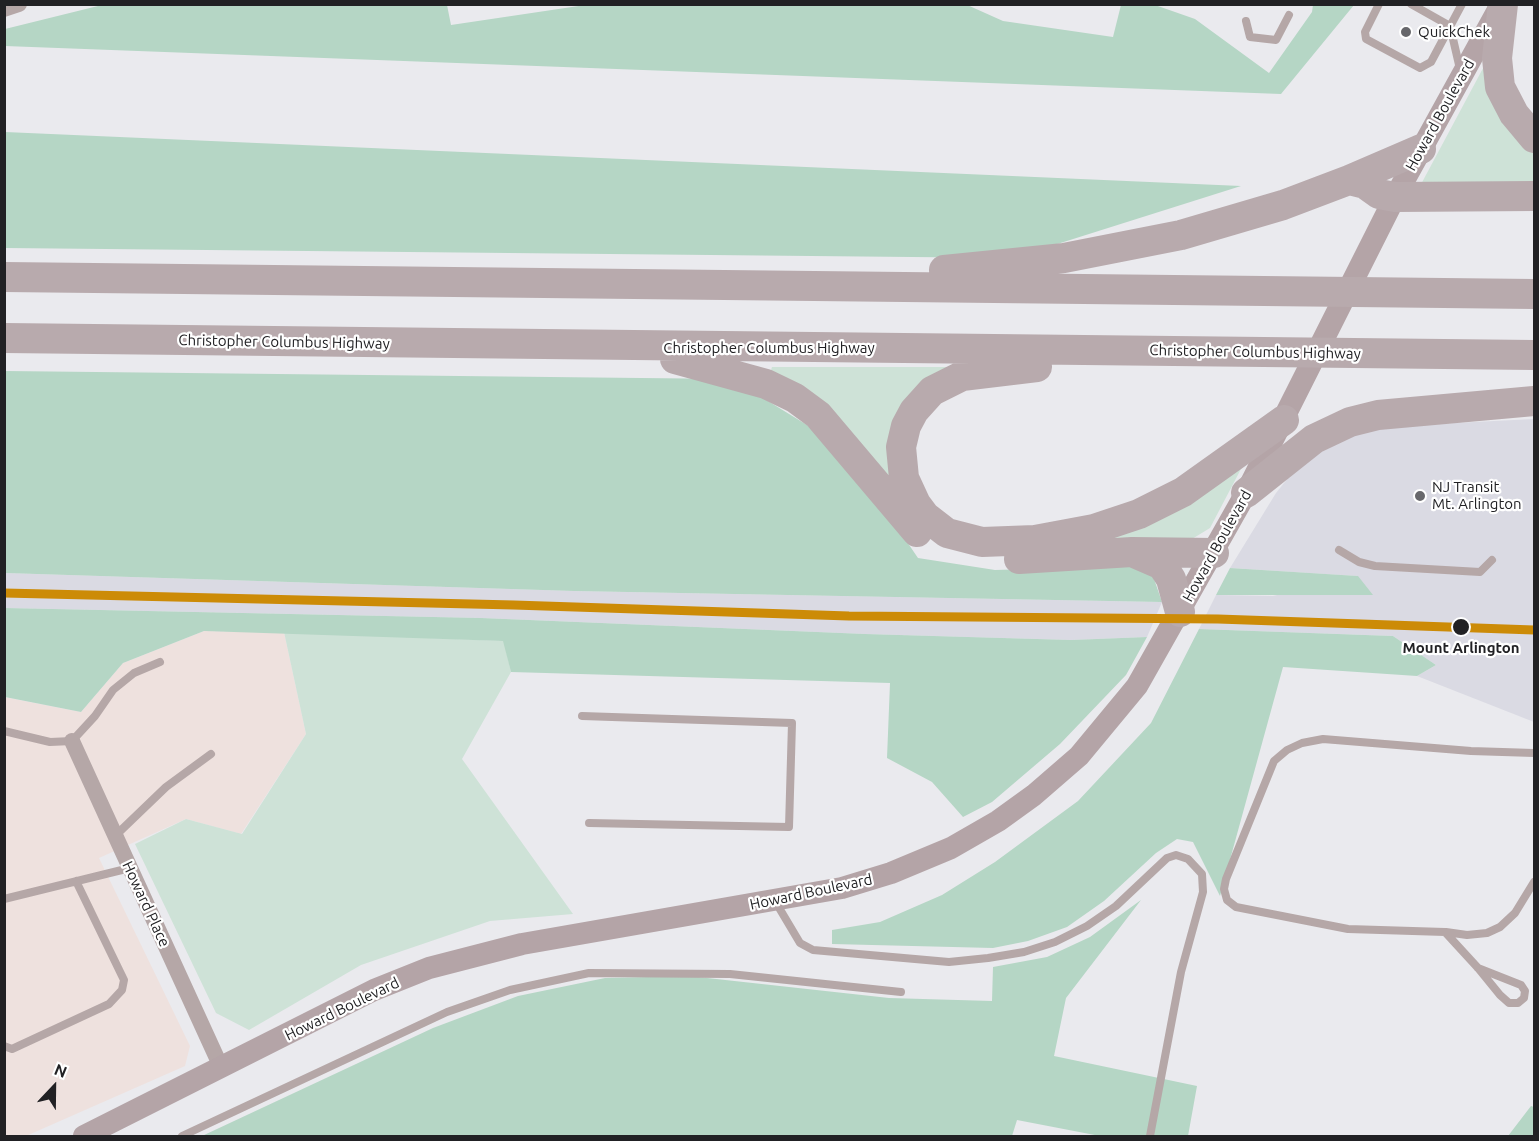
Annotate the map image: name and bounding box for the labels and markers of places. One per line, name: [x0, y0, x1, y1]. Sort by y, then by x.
place label: QuickChek: [1418, 23, 1490, 41]
marker: QuickChek: [1399, 25, 1413, 39]
place label: NJ Transit Mt. Arlington: [1432, 478, 1522, 513]
marker: NJ Transit Mt. Arlington: [1413, 489, 1427, 503]
marker: Mount Arlington: [1451, 617, 1471, 637]
place label: Mount Arlington: [1402, 639, 1520, 657]

